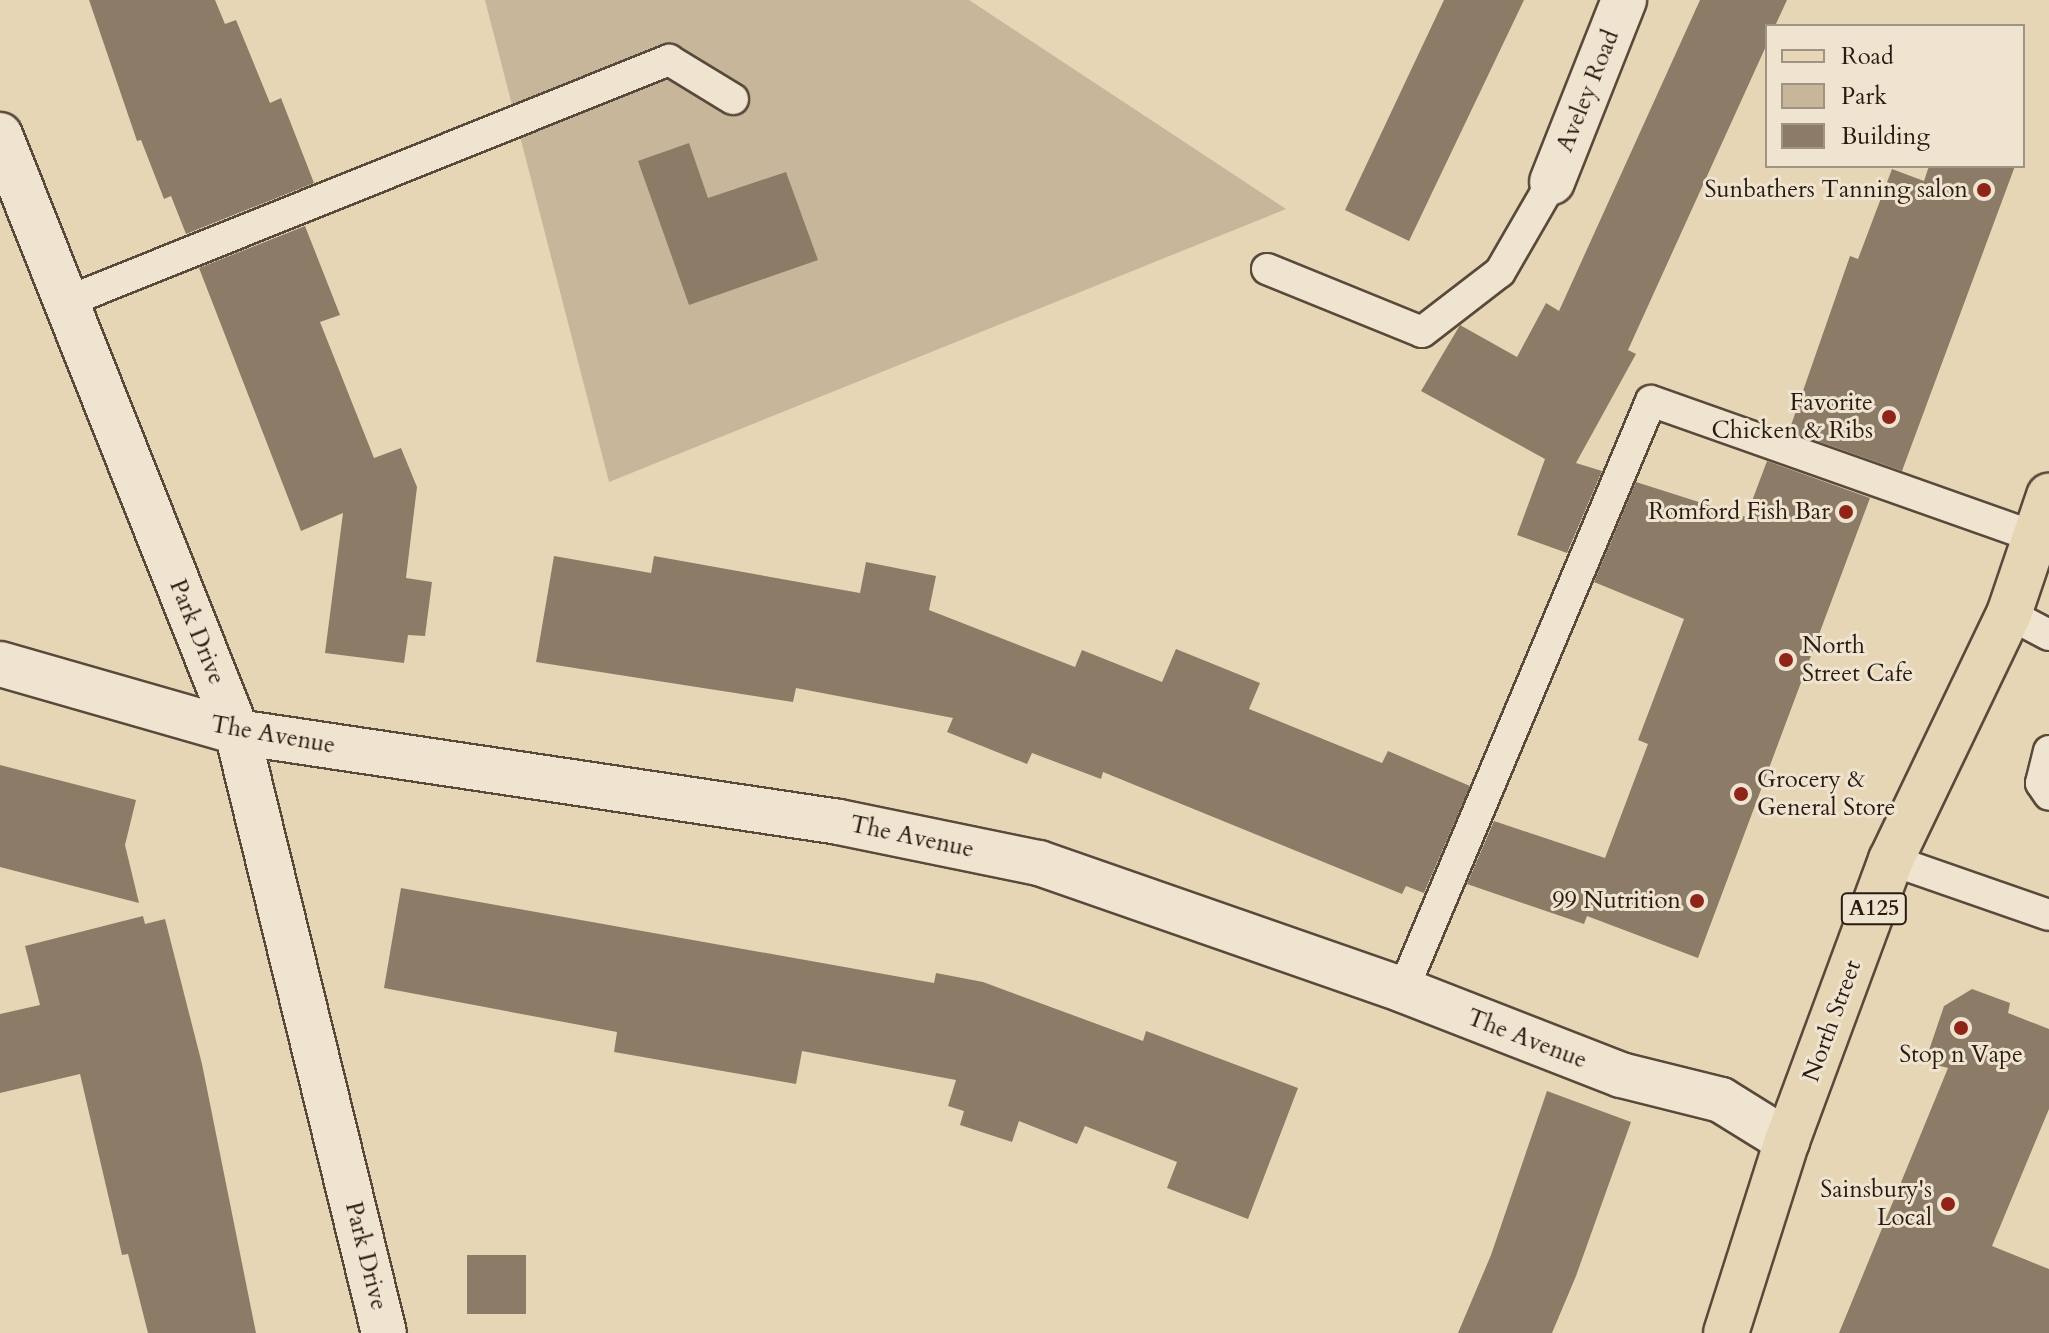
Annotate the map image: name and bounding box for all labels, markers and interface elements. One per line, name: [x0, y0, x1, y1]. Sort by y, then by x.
legend: [1765, 24, 2025, 168]
street label: Aveley Road: [1550, 26, 1626, 156]
text: Road: [1841, 40, 1894, 73]
text: Park: [1841, 80, 1887, 113]
text: Building: [1841, 120, 1930, 153]
place label: Sunbathers Tanning salon: [1704, 176, 1968, 204]
marker: Sunbathers Tanning salon: [1975, 181, 1993, 199]
place label: Favorite Chicken & Ribs: [1711, 389, 1873, 445]
marker: Favorite Chicken & Ribs: [1880, 408, 1898, 426]
place label: Romford Fish Bar: [1648, 498, 1830, 526]
marker: Romford Fish Bar: [1837, 503, 1855, 521]
street label: Park Drive: [163, 575, 231, 689]
place label: North Street Cafe: [1802, 632, 1913, 688]
marker: North Street Cafe: [1777, 651, 1795, 669]
street label: The Avenue: [208, 710, 338, 760]
place label: Grocery & General Store: [1757, 766, 1895, 822]
marker: Grocery & General Store: [1732, 785, 1750, 803]
street label: The Avenue: [847, 810, 977, 864]
place label: 99 Nutrition: [1552, 887, 1681, 915]
road number: A125: [1840, 891, 1908, 927]
marker: 99 Nutrition: [1688, 892, 1706, 910]
street label: North Street: [1797, 956, 1867, 1086]
street label: The Avenue: [1463, 1003, 1591, 1075]
marker: Stop n Vape: [1952, 1019, 1970, 1037]
place label: Stop n Vape: [1899, 1041, 2023, 1069]
place label: Sainsbury's Local: [1820, 1176, 1932, 1232]
marker: Sainsbury's Local: [1939, 1195, 1957, 1213]
street label: Park Drive: [339, 1199, 393, 1313]

